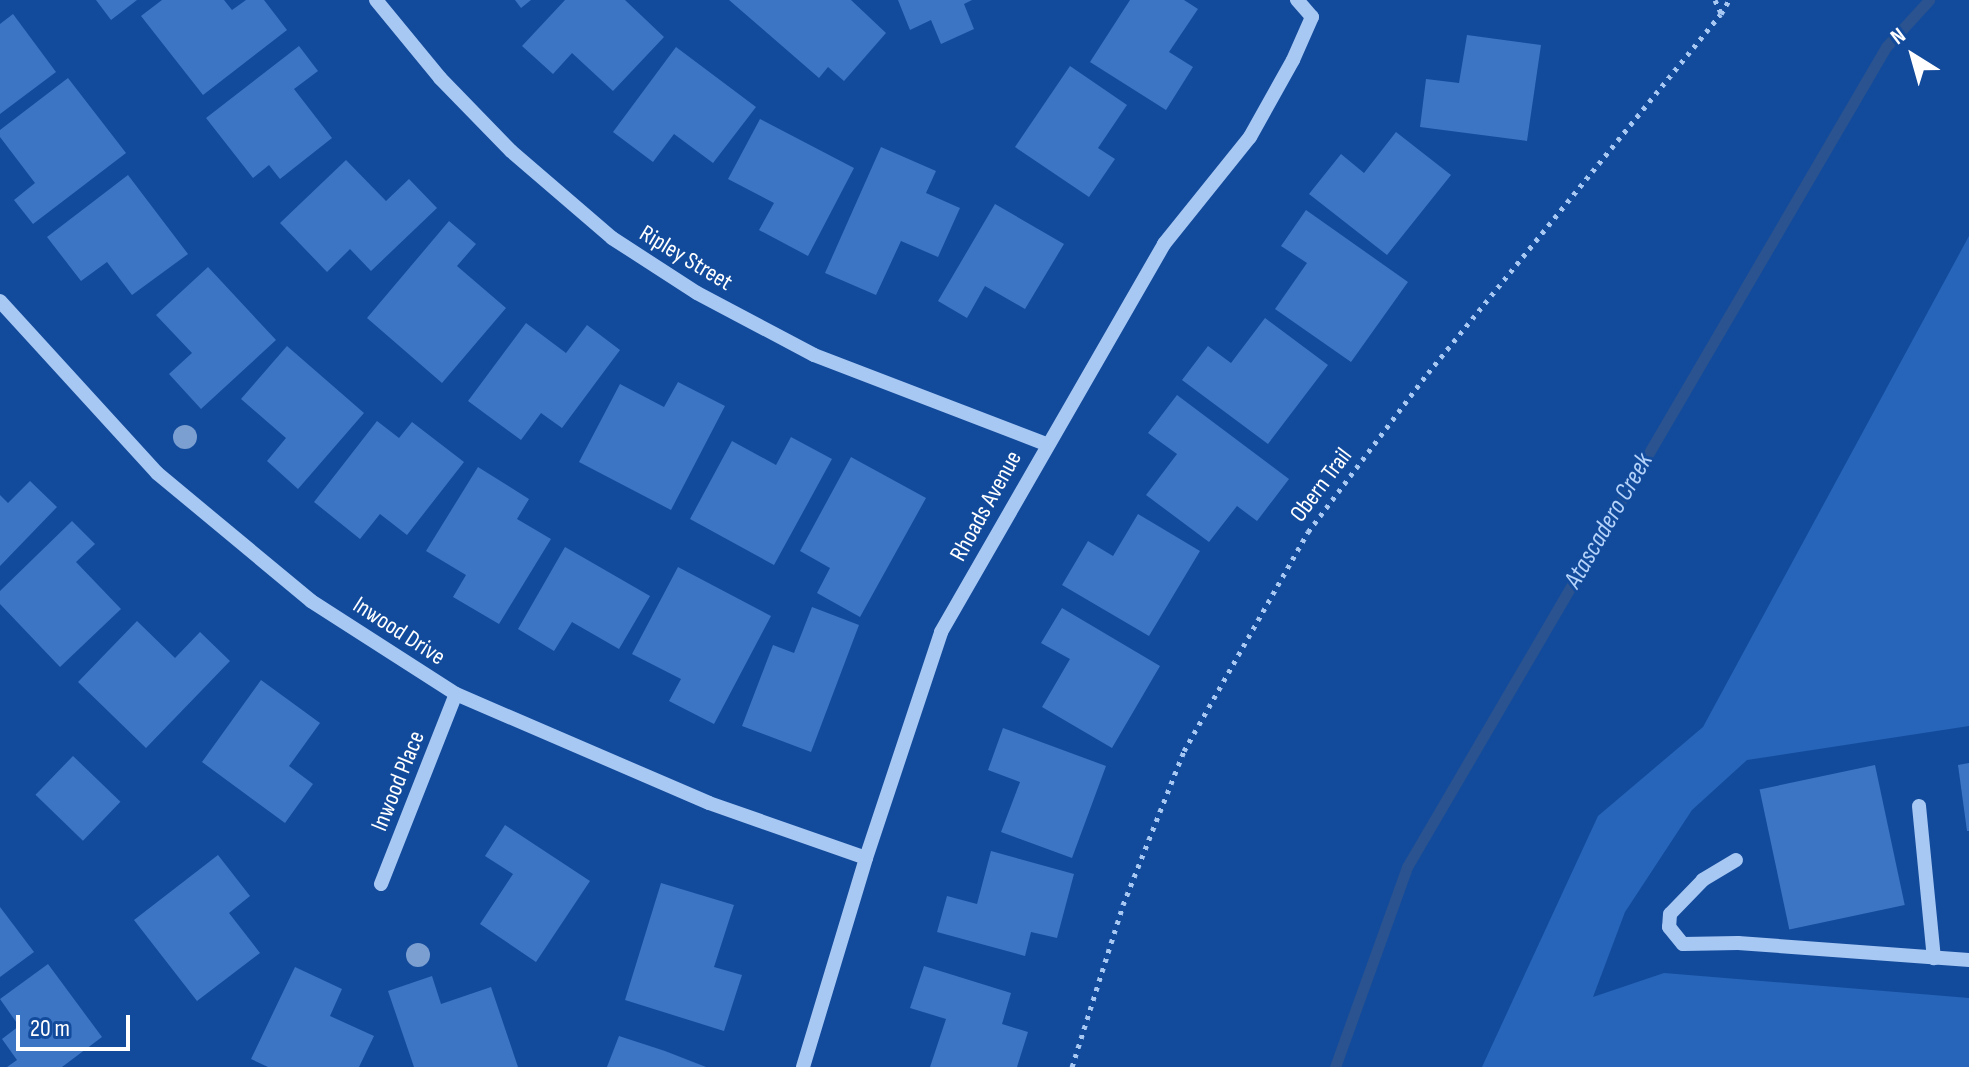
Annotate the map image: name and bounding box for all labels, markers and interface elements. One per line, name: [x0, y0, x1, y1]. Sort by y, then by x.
north arrow: [1873, 16, 1953, 96]
text: N: [1885, 22, 1911, 51]
street label: Ripley Street: [634, 219, 738, 297]
street label: Obern Trail: [1284, 442, 1358, 528]
street label: Rhoads Avenue: [944, 446, 1028, 566]
water label: Atascadero Creek: [1558, 448, 1660, 594]
street label: Inwood Drive: [347, 591, 451, 671]
street label: Inwood Place: [365, 727, 431, 835]
scale bar: [20, 999, 134, 1049]
text: 20 m: [30, 1014, 70, 1043]

